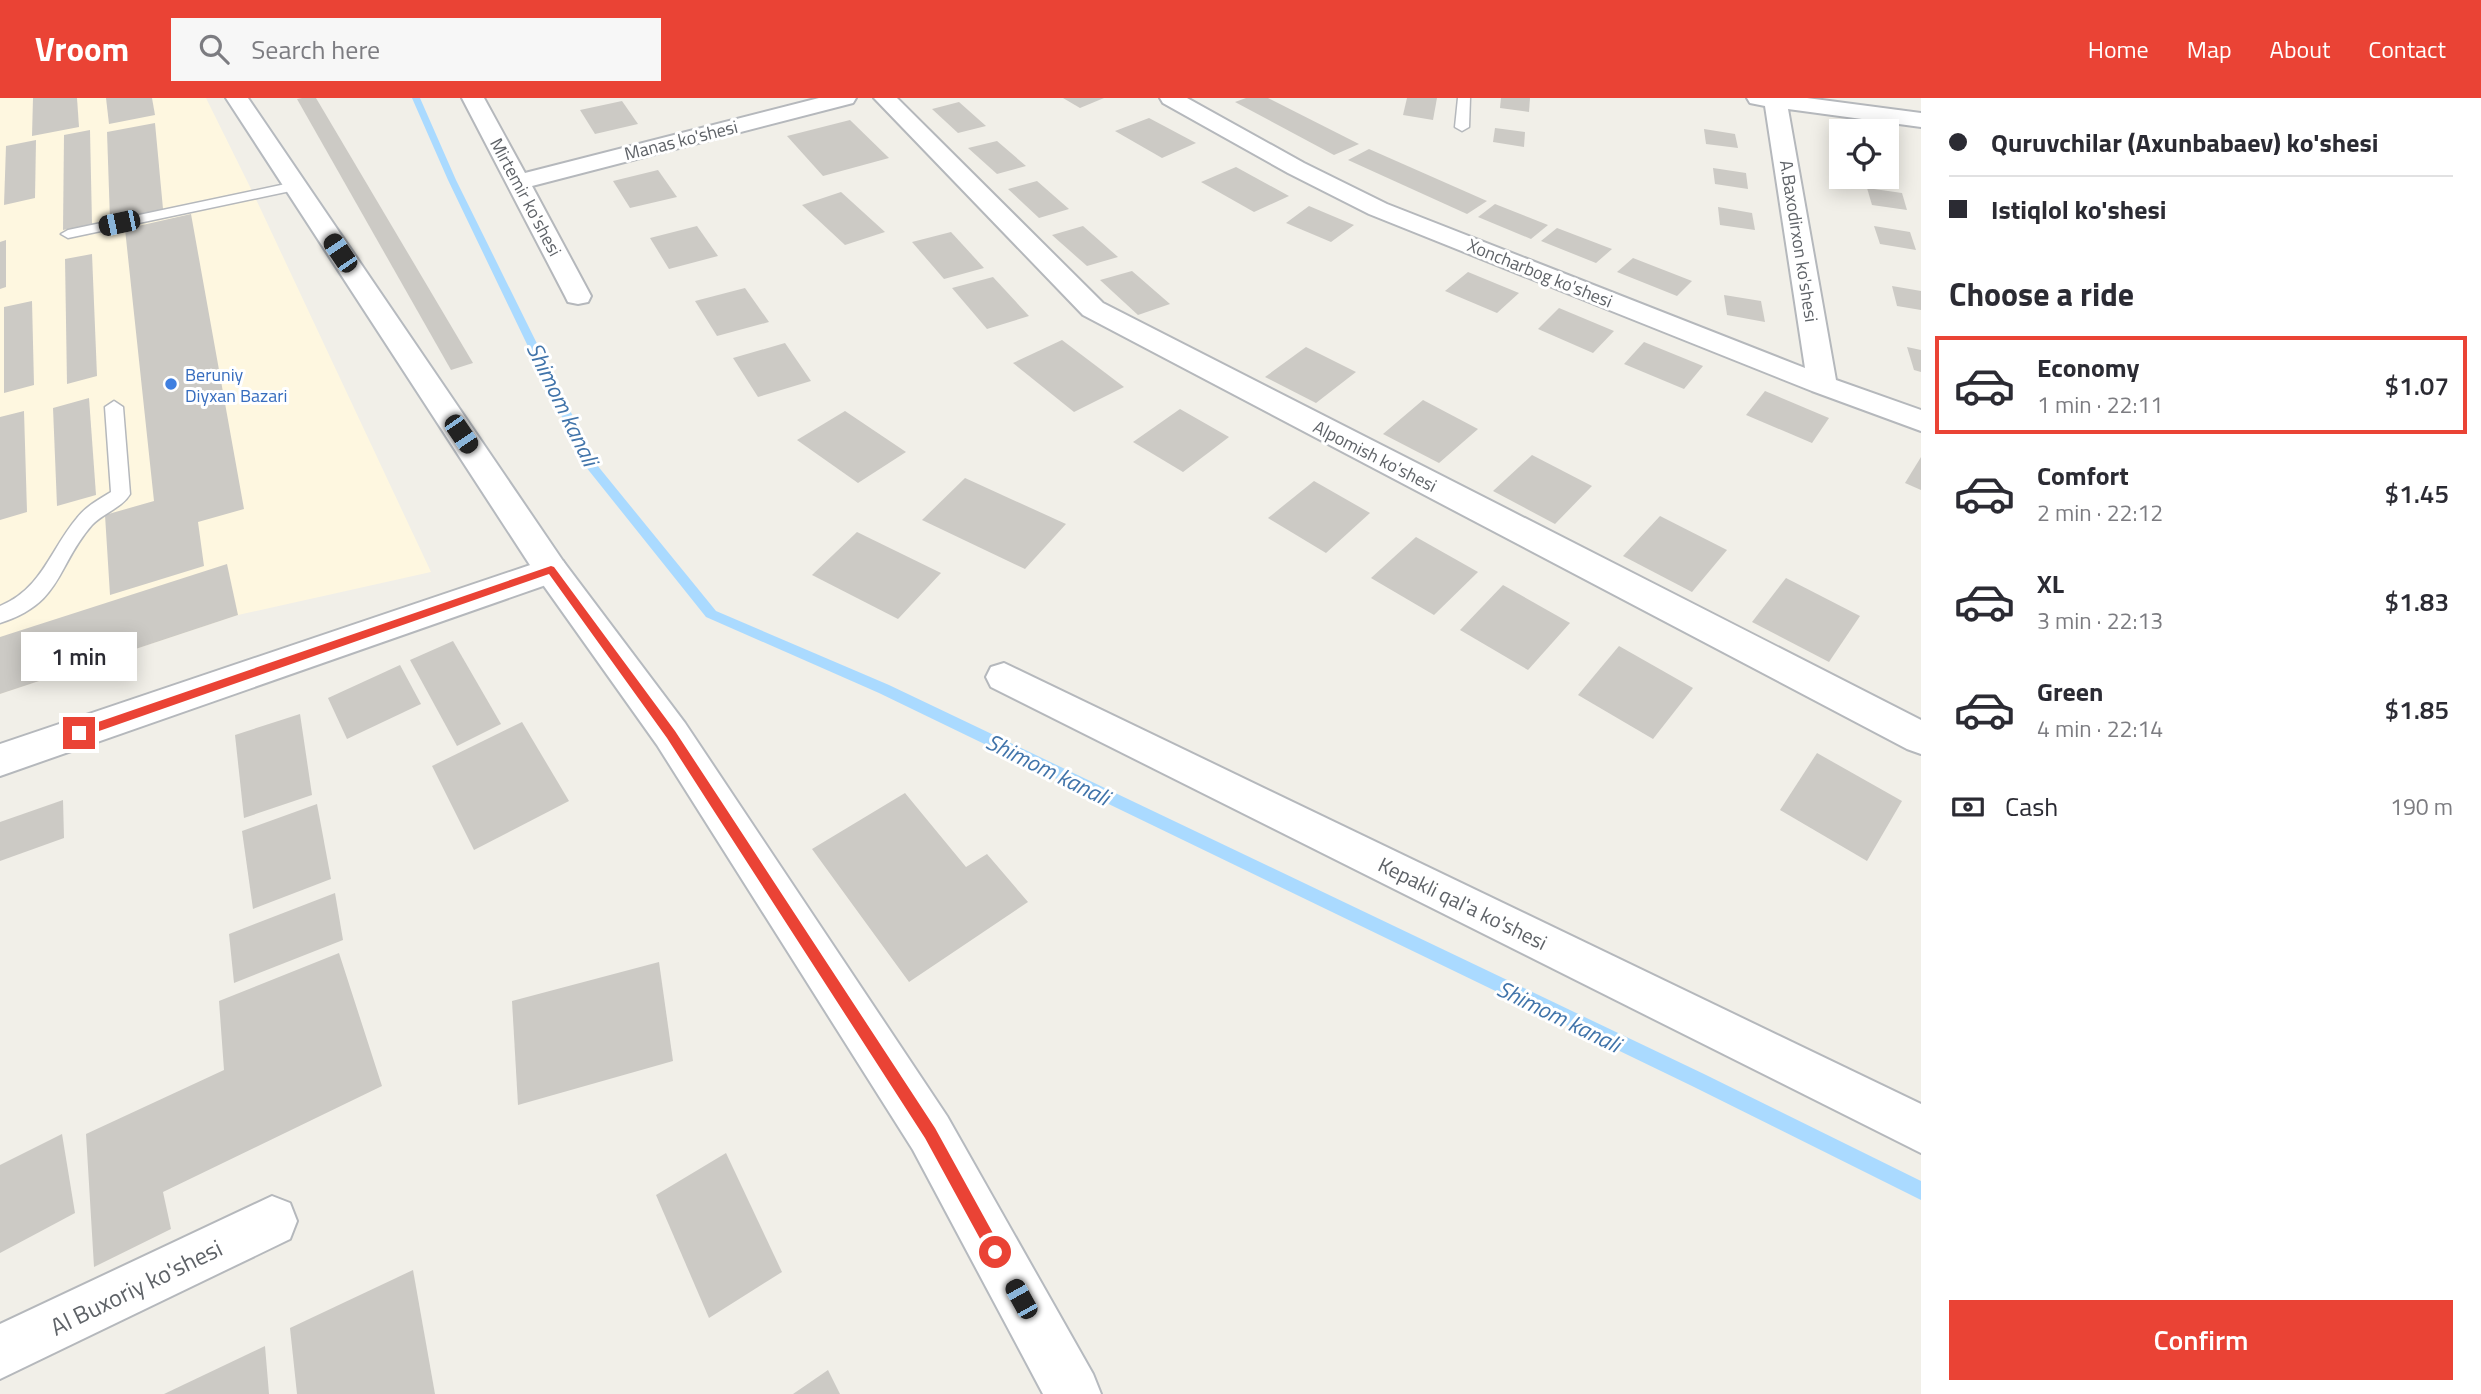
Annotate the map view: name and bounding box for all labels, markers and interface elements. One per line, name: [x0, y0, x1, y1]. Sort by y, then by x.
search box: [171, 18, 661, 81]
text: Vroom: [35, 24, 129, 74]
icon: search: [195, 30, 233, 68]
text: Search here: [251, 30, 380, 69]
text: Home: [2088, 31, 2149, 67]
text: Map: [2187, 31, 2232, 67]
text: About: [2270, 31, 2330, 67]
text: Contact: [2368, 31, 2446, 67]
street label: Manas ko'shesi: [622, 113, 740, 167]
map controls: [1829, 119, 1899, 189]
button: locate: [1829, 119, 1899, 189]
text: Quruvchilar (Axunbabaev) ko'shesi: [1991, 123, 2378, 162]
street label: Mirtemir ko'shesi: [483, 133, 569, 261]
street label: A.Baxodirxon ko'shesi: [1773, 158, 1825, 324]
text: Istiqlol ko'shesi: [1991, 190, 2166, 229]
car: [97, 208, 142, 238]
car: [320, 230, 361, 276]
street label: Xoncharbog ko'shesi: [1463, 232, 1617, 314]
text: Choose a ride: [1949, 270, 2134, 318]
water label: Shimom kanali: [518, 336, 609, 474]
text: Economy: [2037, 348, 2139, 387]
icon: car: [1953, 354, 2016, 417]
place label: Beruniy Diyxan Bazari: [185, 361, 287, 409]
text: $1.07: [2385, 366, 2449, 405]
marker: Beruniy Diyxan Bazari: [163, 376, 179, 392]
text: 1 min · 22:11: [2037, 387, 2163, 422]
car: [441, 411, 482, 457]
street label: Alpomish ko'shesi: [1308, 413, 1442, 499]
text: Comfort: [2037, 456, 2129, 495]
icon: car: [1953, 462, 2016, 525]
text: $1.45: [2385, 474, 2449, 513]
text: 2 min · 22:12: [2037, 495, 2163, 530]
text: XL: [2037, 564, 2064, 603]
icon: car: [1953, 570, 2016, 633]
text: $1.83: [2385, 582, 2449, 621]
text: 3 min · 22:13: [2037, 603, 2163, 638]
callout: 1 min: [21, 632, 137, 680]
text: 1 min: [51, 639, 107, 674]
text: Green: [2037, 672, 2103, 711]
icon: car: [1953, 678, 2016, 741]
text: $1.85: [2385, 690, 2449, 729]
text: 4 min · 22:14: [2037, 711, 2163, 746]
route end: [63, 717, 95, 749]
water label: Shimom kanali: [980, 724, 1118, 815]
text: Cash: [2005, 787, 2058, 826]
icon: cash: [1949, 788, 1987, 826]
text: 190 m: [2390, 789, 2453, 824]
street label: Kepakli qal'a ko'shesi: [1373, 848, 1553, 958]
water label: Shimom kanali: [1491, 971, 1629, 1062]
street label: Al Buxoriy ko'shesi: [44, 1230, 228, 1344]
route start: [979, 1236, 1011, 1268]
car: [1002, 1276, 1041, 1322]
button: Confirm: [1949, 1300, 2453, 1380]

